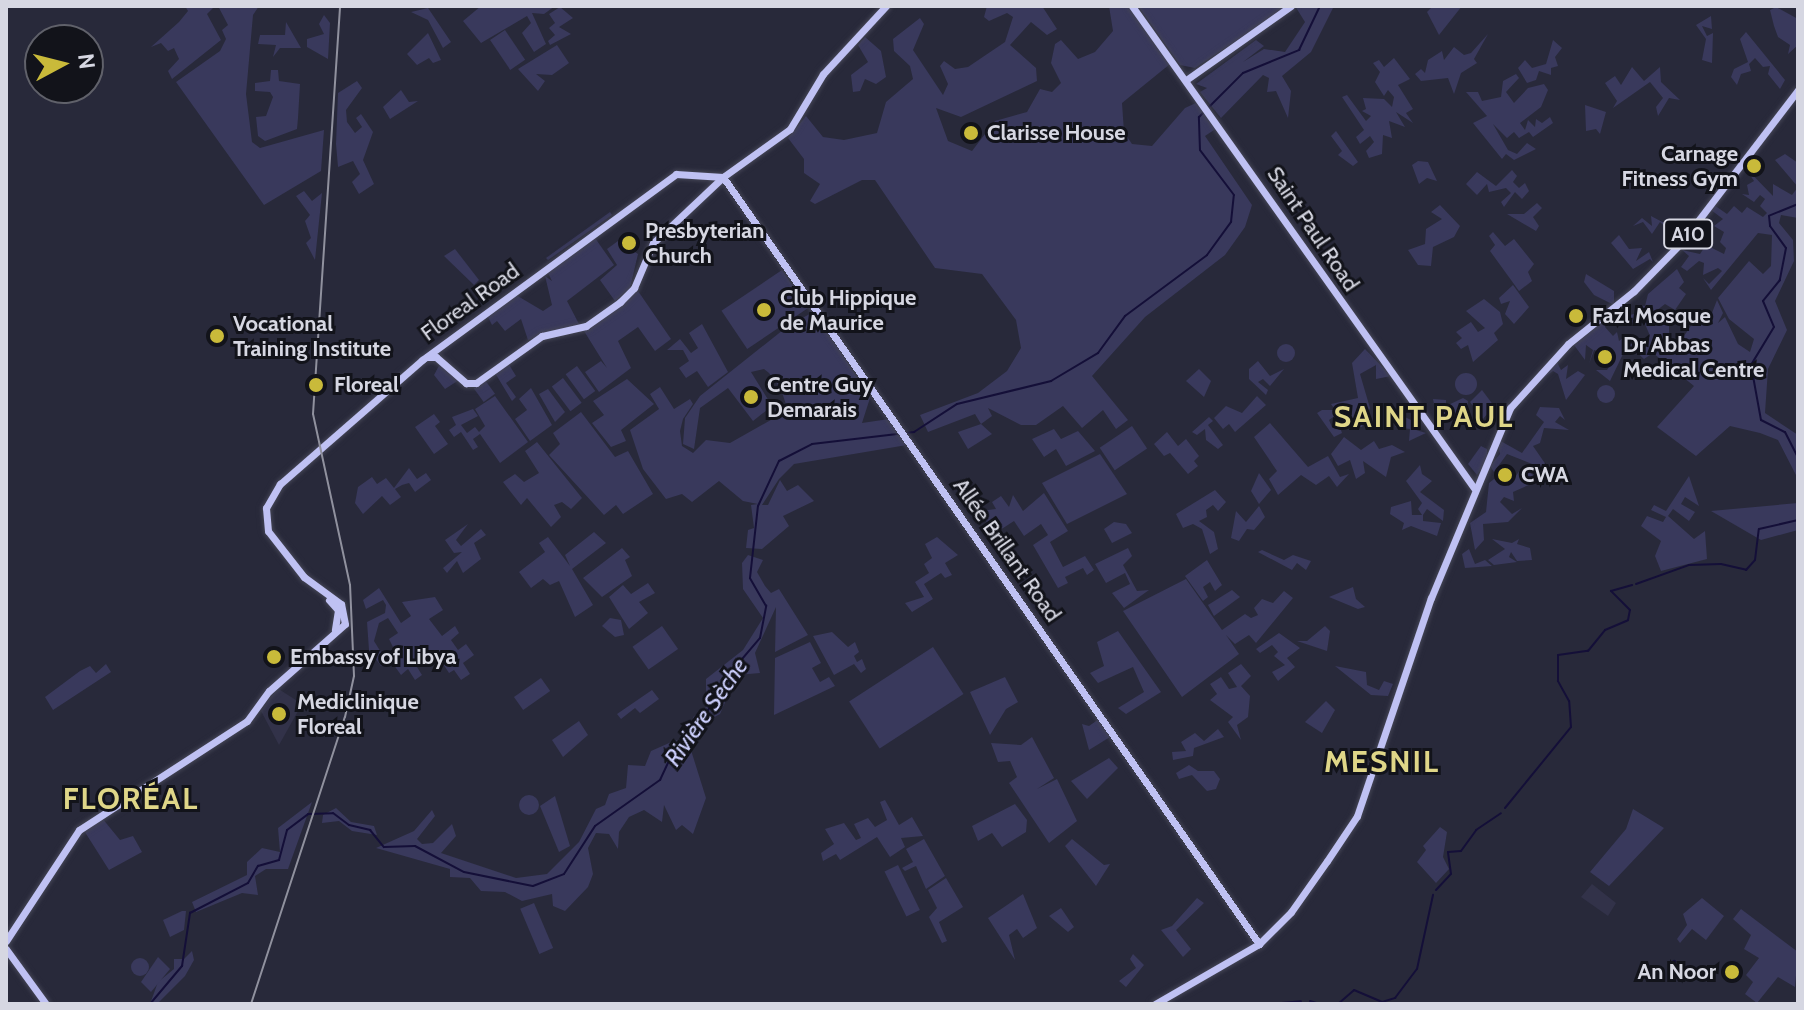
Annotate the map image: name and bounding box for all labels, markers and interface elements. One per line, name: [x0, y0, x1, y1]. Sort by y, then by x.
north arrow: [24, 24, 104, 104]
text: N: [72, 52, 101, 71]
place label: Clarisse House: [987, 120, 1126, 146]
marker: Clarisse House: [962, 124, 980, 142]
place label: Carnage Fitness Gym: [1621, 140, 1738, 192]
marker: Carnage Fitness Gym: [1745, 157, 1763, 175]
street label: Saint Paul Road: [1262, 162, 1364, 296]
place label: Presbyterian Church: [645, 217, 764, 268]
road number: A10: [1662, 218, 1714, 250]
marker: Presbyterian Church: [620, 234, 638, 252]
street label: Floreal Road: [416, 258, 524, 346]
place label: Club Hippique de Maurice: [780, 284, 916, 336]
marker: Club Hippique de Maurice: [755, 301, 773, 319]
place label: Fazl Mosque: [1592, 303, 1711, 329]
marker: Fazl Mosque: [1567, 307, 1585, 325]
place label: Vocational Training Institute: [233, 310, 391, 362]
marker: Vocational Training Institute: [208, 327, 226, 345]
place label: Dr Abbas Medical Centre: [1623, 331, 1764, 382]
marker: Dr Abbas Medical Centre: [1594, 346, 1616, 368]
place label: Centre Guy Demarais: [767, 371, 873, 422]
place label: Floreal: [334, 372, 399, 398]
marker: Floreal: [305, 374, 327, 396]
marker: Centre Guy Demarais: [742, 388, 760, 406]
district label: SAINT PAUL: [1334, 399, 1514, 435]
place label: CWA: [1521, 462, 1569, 488]
marker: CWA: [1496, 466, 1514, 484]
street label: Allée Brillant Road: [948, 473, 1066, 627]
place label: Embassy of Libya: [290, 644, 456, 670]
marker: Embassy of Libya: [265, 648, 283, 666]
water label: Rivière Sèche: [658, 652, 754, 772]
place label: Mediclinique Floreal: [297, 688, 419, 740]
marker: Mediclinique Floreal: [268, 703, 290, 725]
district label: MESNIL: [1324, 744, 1440, 780]
district label: FLORÉAL: [63, 781, 199, 817]
place label: An Noor: [1638, 959, 1716, 985]
marker: An Noor: [1723, 963, 1741, 981]

